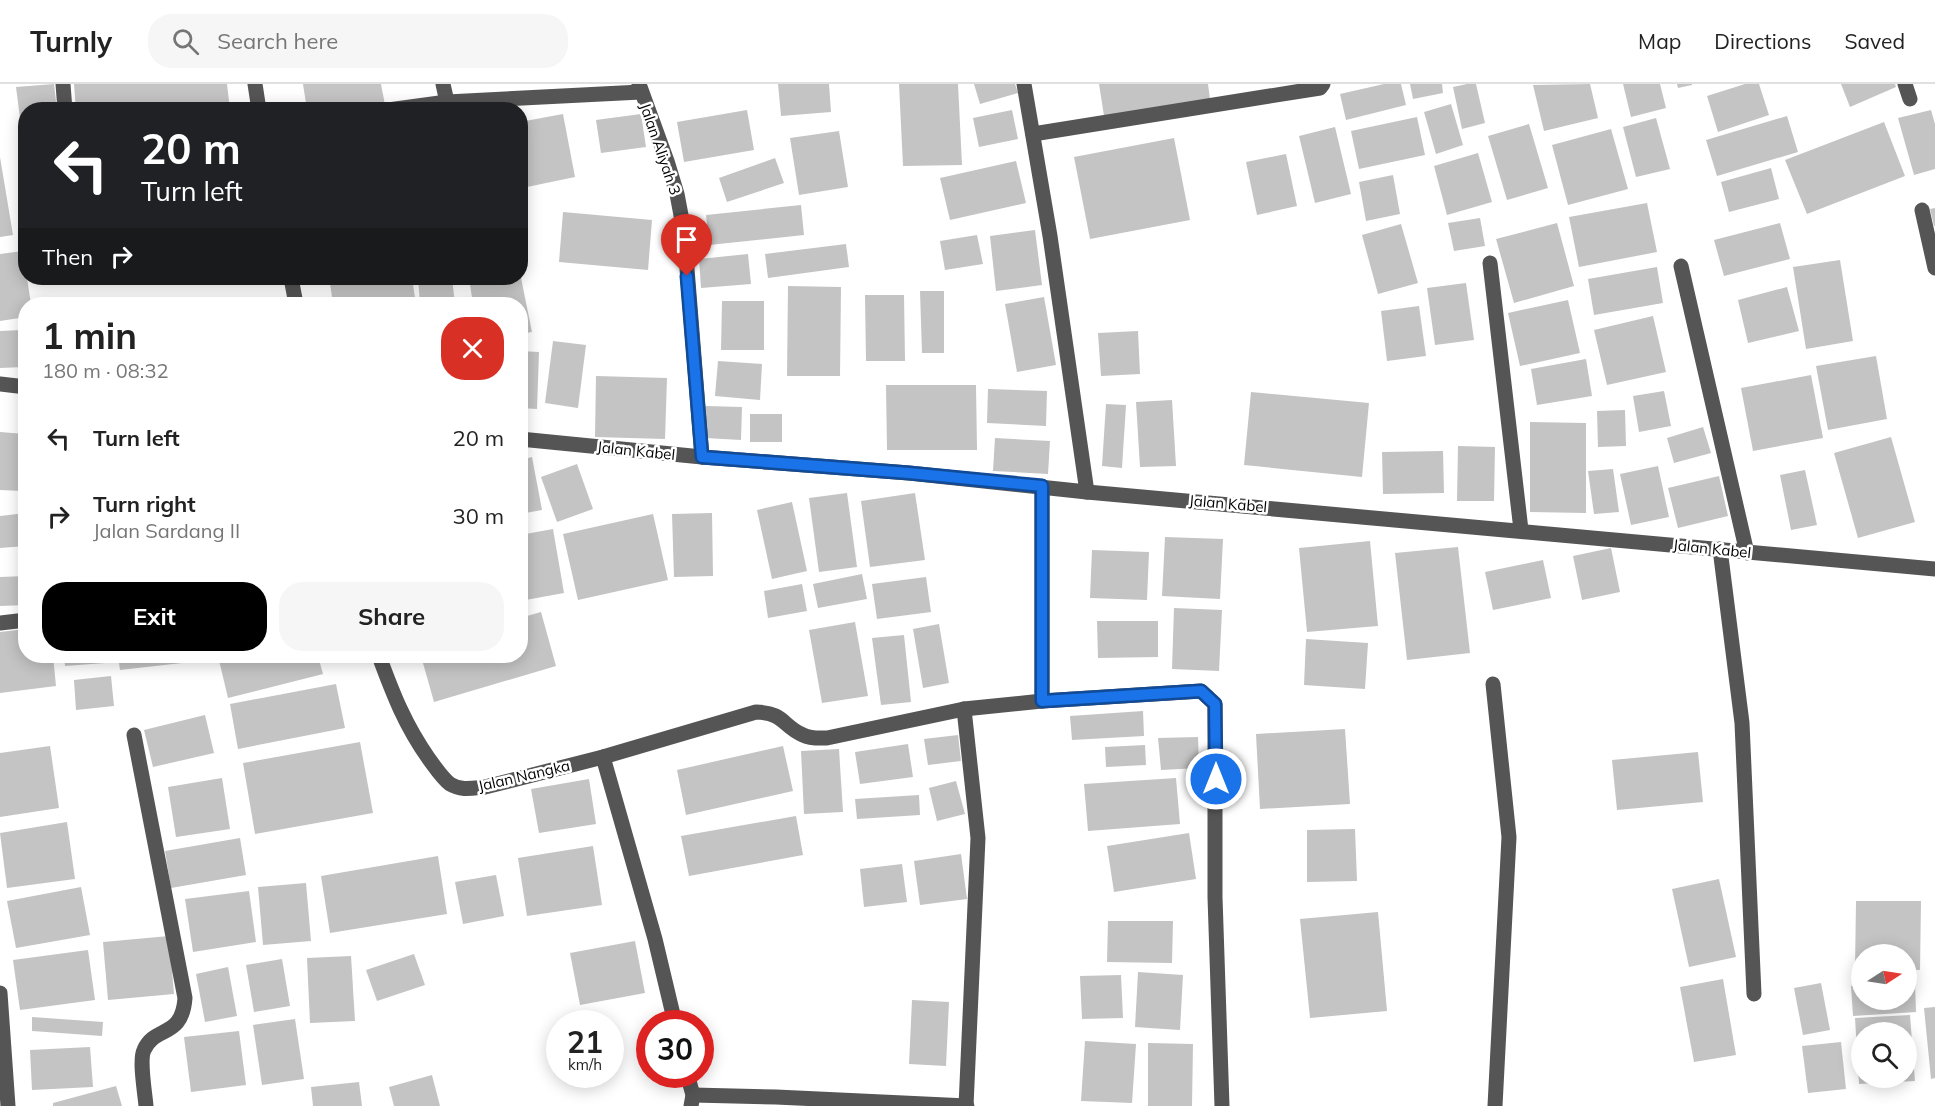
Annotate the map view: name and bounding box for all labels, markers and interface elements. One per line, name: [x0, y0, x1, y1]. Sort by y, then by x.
search box: [148, 14, 568, 68]
text: Turnly: [30, 24, 112, 59]
icon: search: [169, 25, 202, 58]
text: Search here: [217, 27, 338, 55]
text: Map: [1638, 28, 1681, 54]
text: Directions: [1714, 28, 1811, 54]
text: Saved: [1844, 28, 1905, 54]
street label: Jalan Aliyah 3: [636, 100, 685, 197]
text: 20 m: [141, 122, 241, 175]
icon: left: [42, 126, 120, 204]
text: Turn left: [141, 174, 243, 208]
pin: [661, 214, 712, 276]
icon: arrive: [670, 223, 703, 256]
icon: right: [105, 240, 138, 273]
text: Then: [42, 243, 93, 271]
text: 1 min: [42, 313, 137, 358]
button: close: [441, 317, 504, 380]
text: 180 m · 08:32: [42, 358, 168, 383]
icon: left: [42, 422, 75, 455]
text: Turn left: [93, 424, 180, 452]
text: 20 m: [453, 424, 504, 452]
street label: Jalan Kabel: [596, 437, 676, 464]
text: Turn right: [93, 490, 196, 518]
street label: Jalan Kabel: [1188, 491, 1268, 516]
icon: right: [42, 500, 75, 533]
text: 30 m: [453, 502, 504, 530]
text: Jalan Sardang II: [93, 518, 240, 543]
street label: Jalan Kabel: [1672, 535, 1752, 562]
button: Exit: [42, 582, 267, 651]
button: Share: [279, 582, 504, 651]
position arrow: [1184, 747, 1248, 811]
street label: Jalan Nangka: [476, 756, 572, 795]
north arrow: [1851, 944, 1917, 1010]
map controls: [1851, 944, 1917, 1088]
speed limit sign: 30: [636, 1010, 714, 1088]
button: search: [1851, 1022, 1917, 1088]
text: 21: [567, 1023, 603, 1061]
text: km/h: [568, 1055, 602, 1074]

